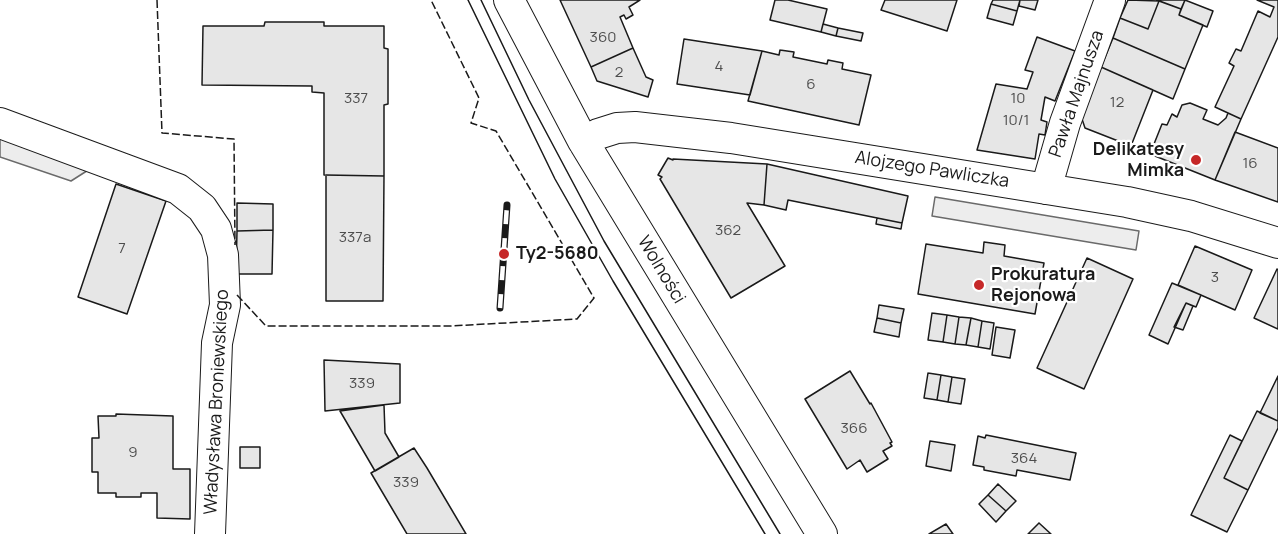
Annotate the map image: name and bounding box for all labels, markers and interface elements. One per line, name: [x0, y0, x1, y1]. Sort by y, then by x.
street label: Pawła Majnusza: [1045, 28, 1109, 160]
house number: 360: [590, 29, 616, 47]
house number: 4: [715, 58, 723, 76]
house number: 2: [615, 64, 623, 82]
house number: 6: [806, 76, 816, 94]
house number: 337: [344, 90, 368, 108]
house number: 10: [1011, 90, 1025, 108]
house number: 12: [1110, 94, 1124, 112]
house number: 10/1: [1003, 112, 1029, 130]
place label: Delikatesy Mimka: [1093, 139, 1184, 182]
street label: Alojzego Pawliczka: [853, 147, 1011, 193]
marker: Delikatesy Mimka: [1189, 153, 1203, 167]
house number: 16: [1242, 155, 1258, 173]
house number: 362: [715, 222, 741, 240]
house number: 337a: [339, 229, 371, 247]
street label: Wolności: [632, 232, 690, 308]
house number: 7: [118, 240, 126, 258]
place label: Ty2-5680: [516, 243, 599, 265]
marker: Ty2-5680: [497, 247, 511, 261]
place label: Prokuratura Rejonowa: [991, 264, 1095, 306]
house number: 3: [1211, 269, 1219, 287]
marker: Prokuratura Rejonowa: [972, 278, 986, 292]
street label: Władysława Broniewskiego: [200, 289, 234, 515]
house number: 339: [349, 375, 375, 393]
house number: 366: [841, 420, 867, 438]
house number: 9: [128, 444, 138, 462]
house number: 364: [1011, 450, 1037, 468]
house number: 339: [393, 474, 419, 492]

